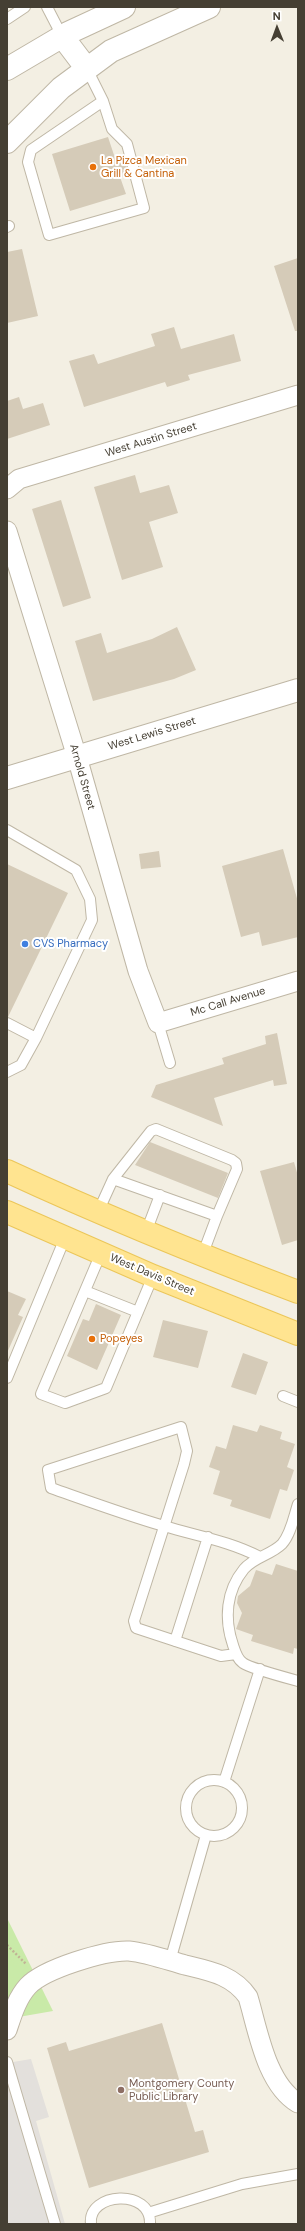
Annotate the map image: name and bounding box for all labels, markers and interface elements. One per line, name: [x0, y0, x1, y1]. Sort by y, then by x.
north arrow: [257, 8, 297, 48]
text: N: [273, 9, 281, 23]
place label: La Pizca Mexican Grill & Cantina: [101, 154, 187, 180]
marker: La Pizca Mexican Grill & Cantina: [88, 162, 98, 172]
street label: West Austin Street: [104, 420, 198, 460]
street label: West Lewis Street: [107, 714, 197, 754]
street label: Arnold Street: [66, 743, 98, 811]
place label: CVS Pharmacy: [33, 937, 108, 951]
marker: CVS Pharmacy: [20, 939, 30, 949]
street label: Mc Call Avenue: [189, 984, 267, 1020]
street label: West Davis Street: [108, 1251, 196, 1299]
place label: Popeyes: [100, 1332, 143, 1346]
marker: Popeyes: [87, 1334, 97, 1344]
place label: Montgomery County Public Library: [129, 2077, 234, 2103]
marker: Montgomery County Public Library: [116, 2085, 126, 2095]

